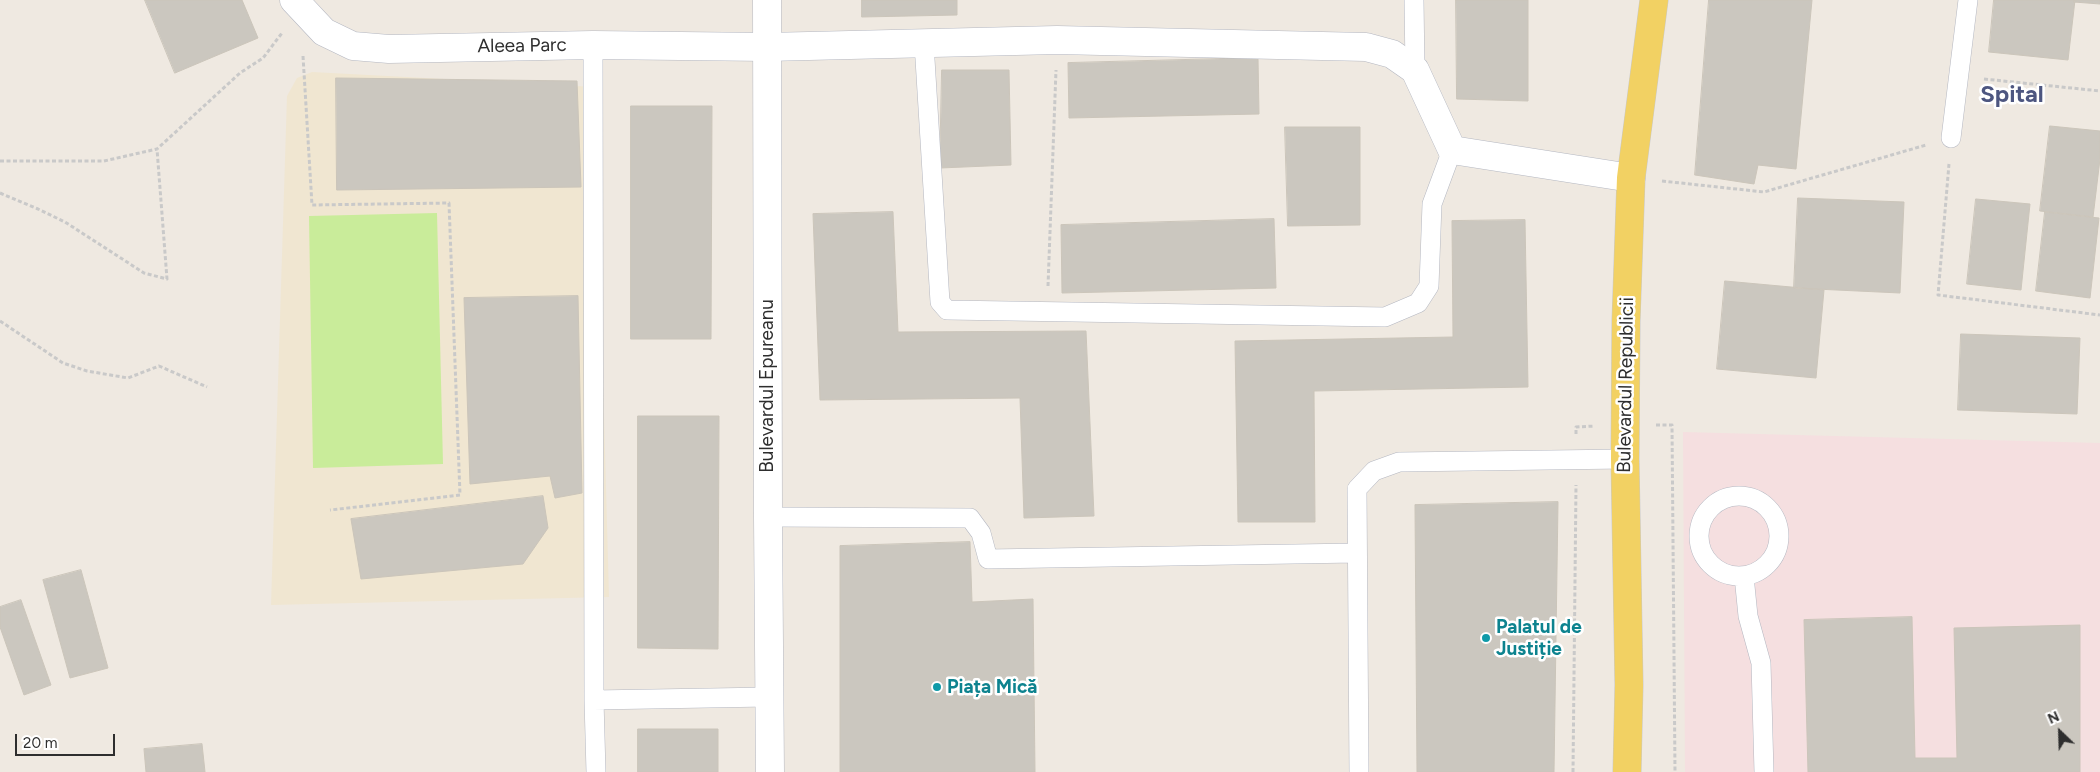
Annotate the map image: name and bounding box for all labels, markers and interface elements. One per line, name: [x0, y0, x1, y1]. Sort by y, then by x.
street label: Aleea Parc: [477, 34, 567, 58]
district label: Spital: [1980, 81, 2044, 109]
street label: Bulevardul Republicii: [1613, 297, 1639, 473]
street label: Bulevardul Epureanu: [756, 299, 778, 473]
place label: Palatul de Justiție: [1496, 616, 1582, 660]
marker: Palatul de Justiție: [1480, 632, 1492, 644]
place label: Piața Mică: [947, 676, 1037, 698]
marker: Piața Mică: [931, 681, 943, 693]
north arrow: [2035, 707, 2085, 757]
text: N: [2045, 708, 2062, 728]
scale bar: [18, 724, 118, 756]
text: 20 m: [23, 734, 57, 752]

